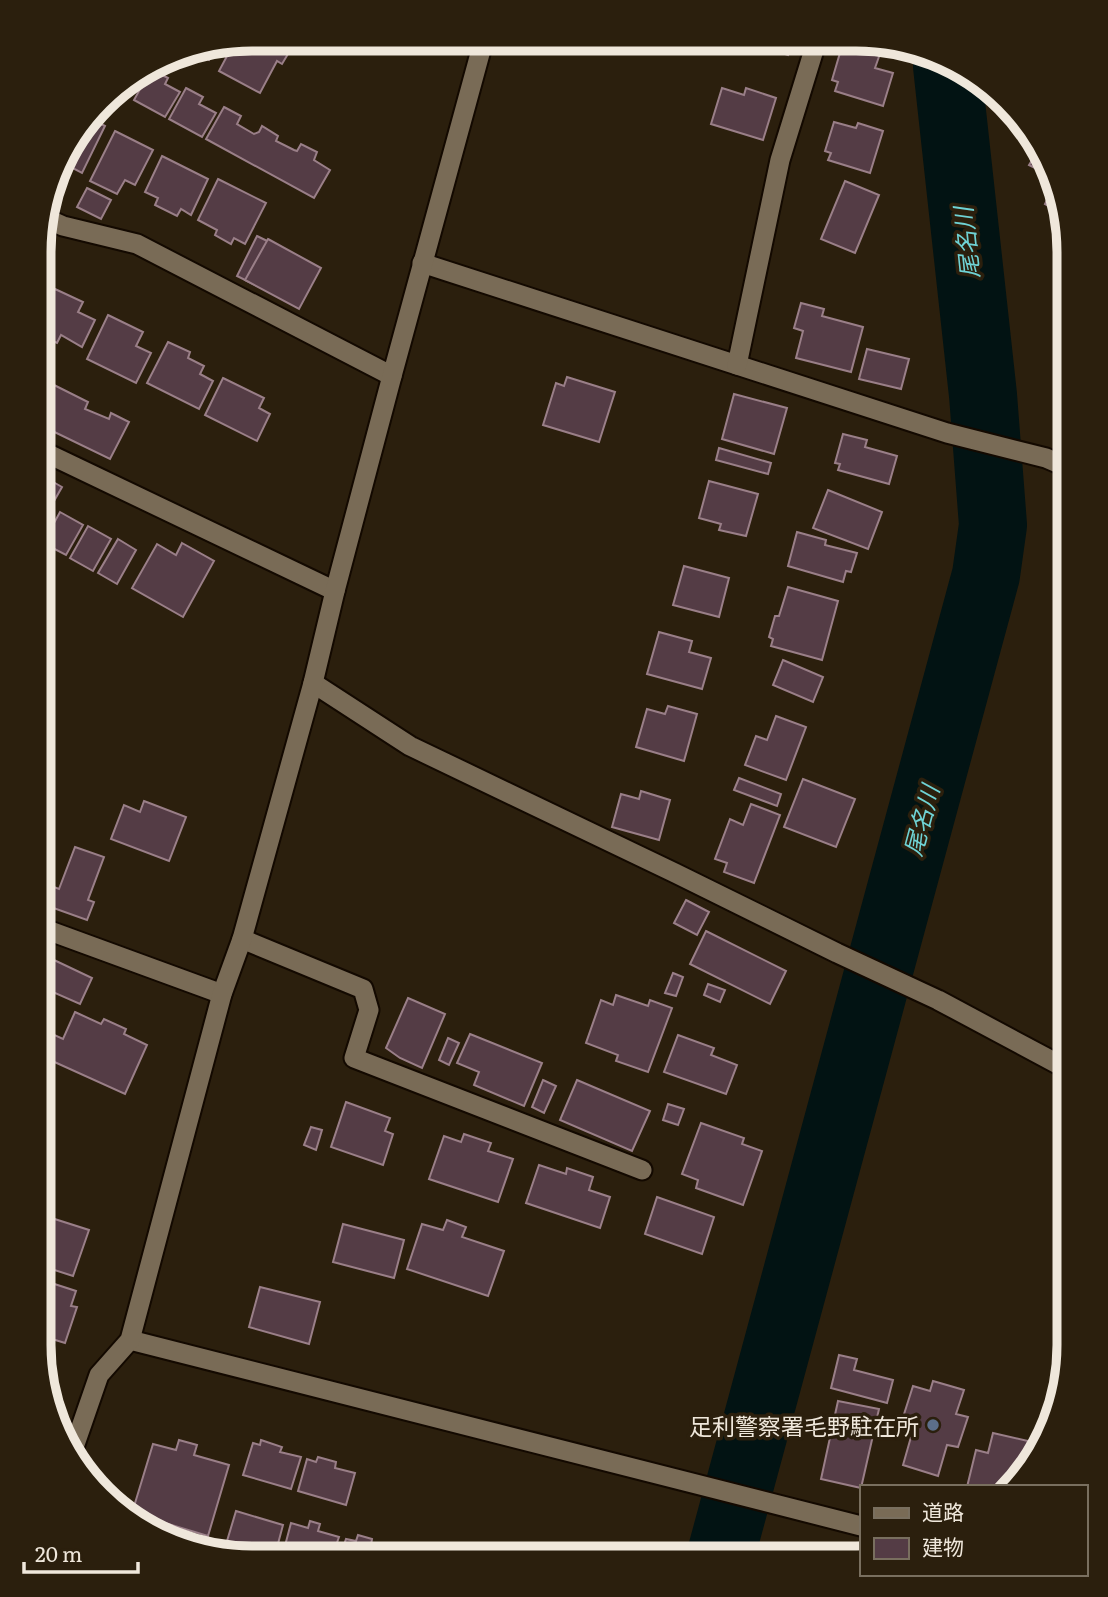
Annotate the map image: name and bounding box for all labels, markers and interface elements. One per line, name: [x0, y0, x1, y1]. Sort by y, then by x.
water label: 尾名川: [944, 202, 986, 281]
water label: 尾名川: [894, 778, 947, 859]
place label: 足利警察署毛野駐在所: [689, 1408, 919, 1442]
marker: 足利警察署毛野駐在所: [925, 1417, 941, 1433]
legend: [860, 1485, 1087, 1576]
text: 道路: [922, 1495, 964, 1526]
scale bar: [24, 1530, 138, 1574]
text: 建物: [922, 1530, 964, 1561]
text: 20 m: [35, 1537, 82, 1568]

